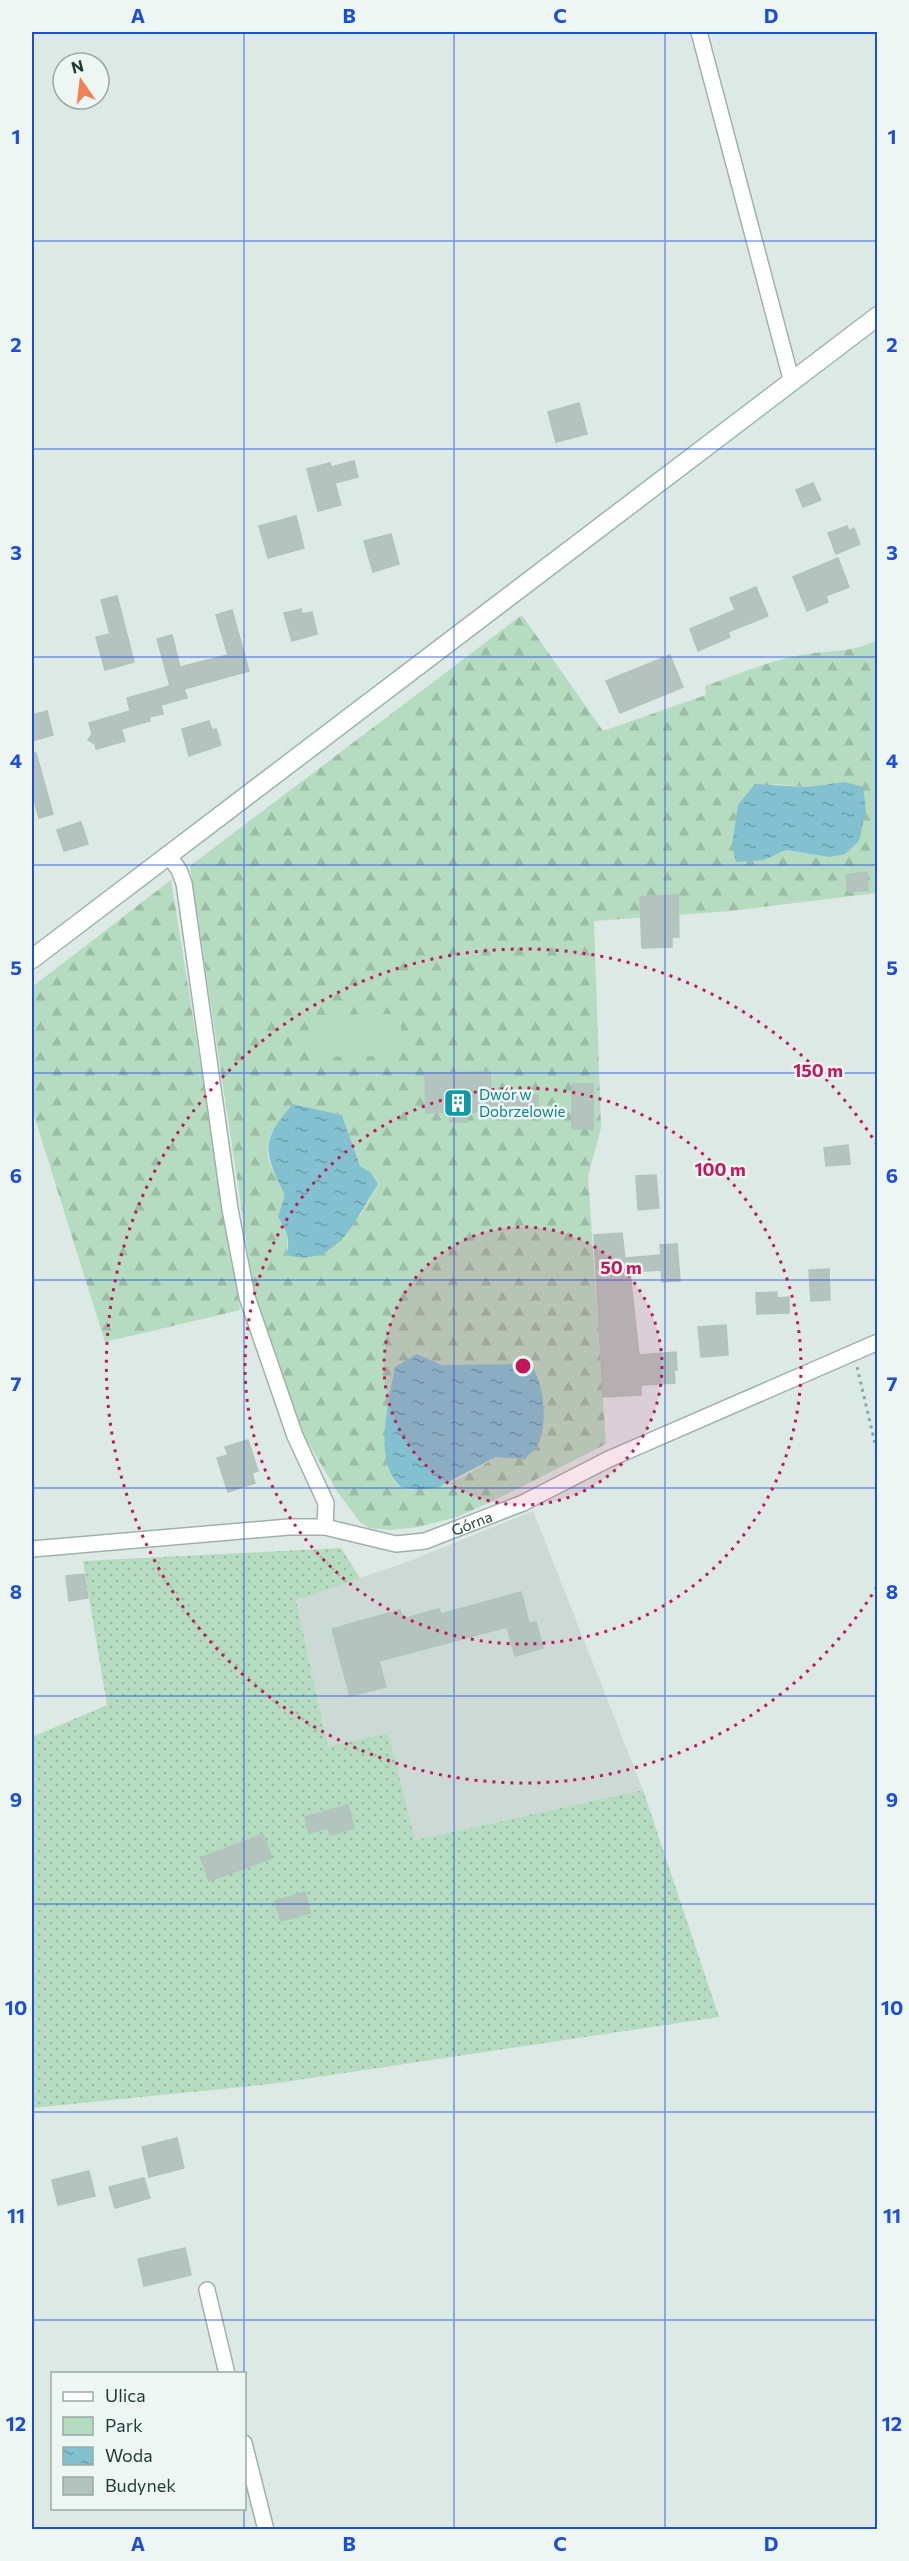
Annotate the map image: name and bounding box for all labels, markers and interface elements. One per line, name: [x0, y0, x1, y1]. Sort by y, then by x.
text: A: [131, 3, 145, 27]
text: B: [342, 3, 356, 27]
text: C: [553, 3, 567, 27]
text: D: [764, 3, 778, 27]
north arrow: [51, 51, 111, 111]
text: N: [69, 55, 85, 77]
text: 1: [11, 124, 21, 148]
text: 1: [887, 124, 897, 148]
text: 2: [10, 332, 22, 356]
text: 2: [886, 332, 898, 356]
text: 3: [10, 540, 22, 564]
text: 3: [886, 540, 898, 564]
text: 4: [10, 748, 22, 772]
text: 4: [886, 748, 898, 772]
text: 5: [10, 955, 22, 979]
text: 5: [886, 955, 898, 979]
text: 150 m: [793, 1059, 843, 1081]
place label: Dwór w Dobrzelowie: [479, 1085, 566, 1120]
building icon: Dwór w Dobrzelowie: [442, 1087, 474, 1119]
text: 100 m: [694, 1158, 746, 1180]
text: 6: [10, 1163, 22, 1187]
text: 6: [886, 1163, 898, 1187]
text: 50 m: [600, 1256, 642, 1278]
centre of rings: [513, 1356, 533, 1376]
text: 7: [11, 1371, 22, 1395]
text: 7: [887, 1371, 898, 1395]
street label: Górna: [448, 1507, 495, 1539]
text: 8: [10, 1579, 22, 1603]
text: 8: [886, 1579, 898, 1603]
text: 9: [10, 1787, 22, 1811]
text: 9: [886, 1787, 898, 1811]
text: 10: [5, 1995, 27, 2019]
text: 10: [881, 1995, 903, 2019]
text: 11: [7, 2203, 25, 2227]
text: 11: [883, 2203, 901, 2227]
legend: [51, 2372, 246, 2510]
text: Ulica: [105, 2384, 146, 2406]
text: 12: [6, 2411, 26, 2435]
text: 12: [882, 2411, 902, 2435]
text: Park: [105, 2414, 143, 2436]
text: Woda: [105, 2444, 153, 2466]
text: Budynek: [105, 2474, 176, 2496]
text: A: [131, 2531, 145, 2555]
text: B: [342, 2531, 356, 2555]
text: C: [553, 2531, 567, 2555]
text: D: [764, 2531, 778, 2555]

